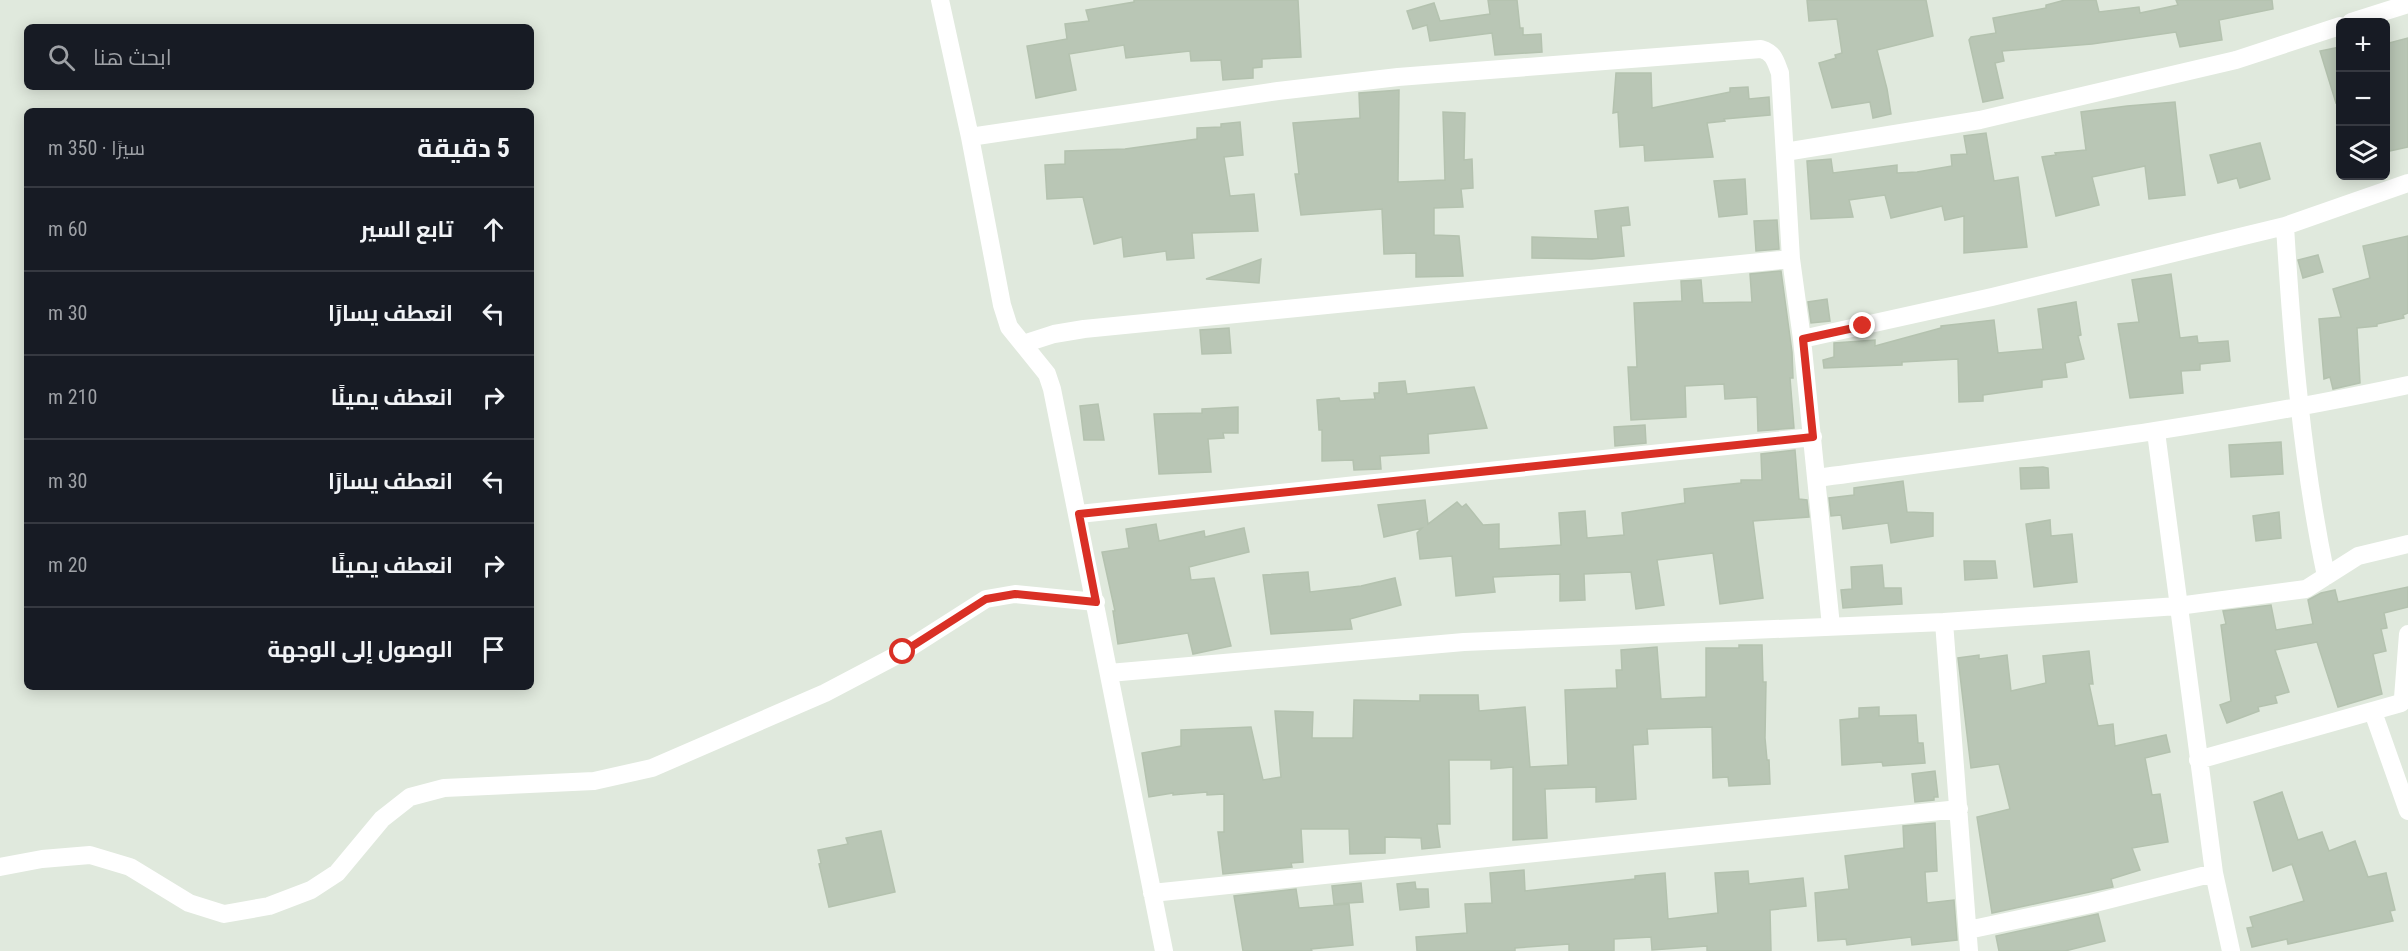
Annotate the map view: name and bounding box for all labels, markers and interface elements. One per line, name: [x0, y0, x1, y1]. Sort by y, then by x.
map controls: [2336, 18, 2390, 180]
button: +: [2336, 18, 2390, 72]
search box: [24, 24, 534, 90]
icon: search: [45, 41, 78, 74]
text: ابحث هنا: [93, 45, 172, 70]
button: −: [2336, 72, 2390, 126]
button: layers: [2336, 126, 2390, 180]
text: 5 دقيقة: [417, 133, 510, 163]
text: سيرًا · 350 m: [48, 136, 145, 160]
icon: ahead: [477, 213, 510, 246]
text: 60 m: [48, 217, 87, 241]
text: تابع السير: [360, 217, 453, 242]
icon: left: [477, 297, 510, 330]
text: 30 m: [48, 301, 87, 325]
text: انعطف يسارًا: [328, 301, 453, 326]
route end: [1849, 312, 1875, 338]
icon: right: [477, 381, 510, 414]
text: 210 m: [48, 385, 97, 409]
text: انعطف يمينًا: [331, 385, 453, 410]
icon: left: [477, 465, 510, 498]
text: 30 m: [48, 469, 87, 493]
text: انعطف يسارًا: [328, 469, 453, 494]
icon: right: [477, 549, 510, 582]
text: 20 m: [48, 553, 87, 577]
text: انعطف يمينًا: [331, 553, 453, 578]
icon: arrive: [477, 633, 510, 666]
text: الوصول إلى الوجهة: [268, 637, 453, 662]
route start: [889, 638, 915, 664]

